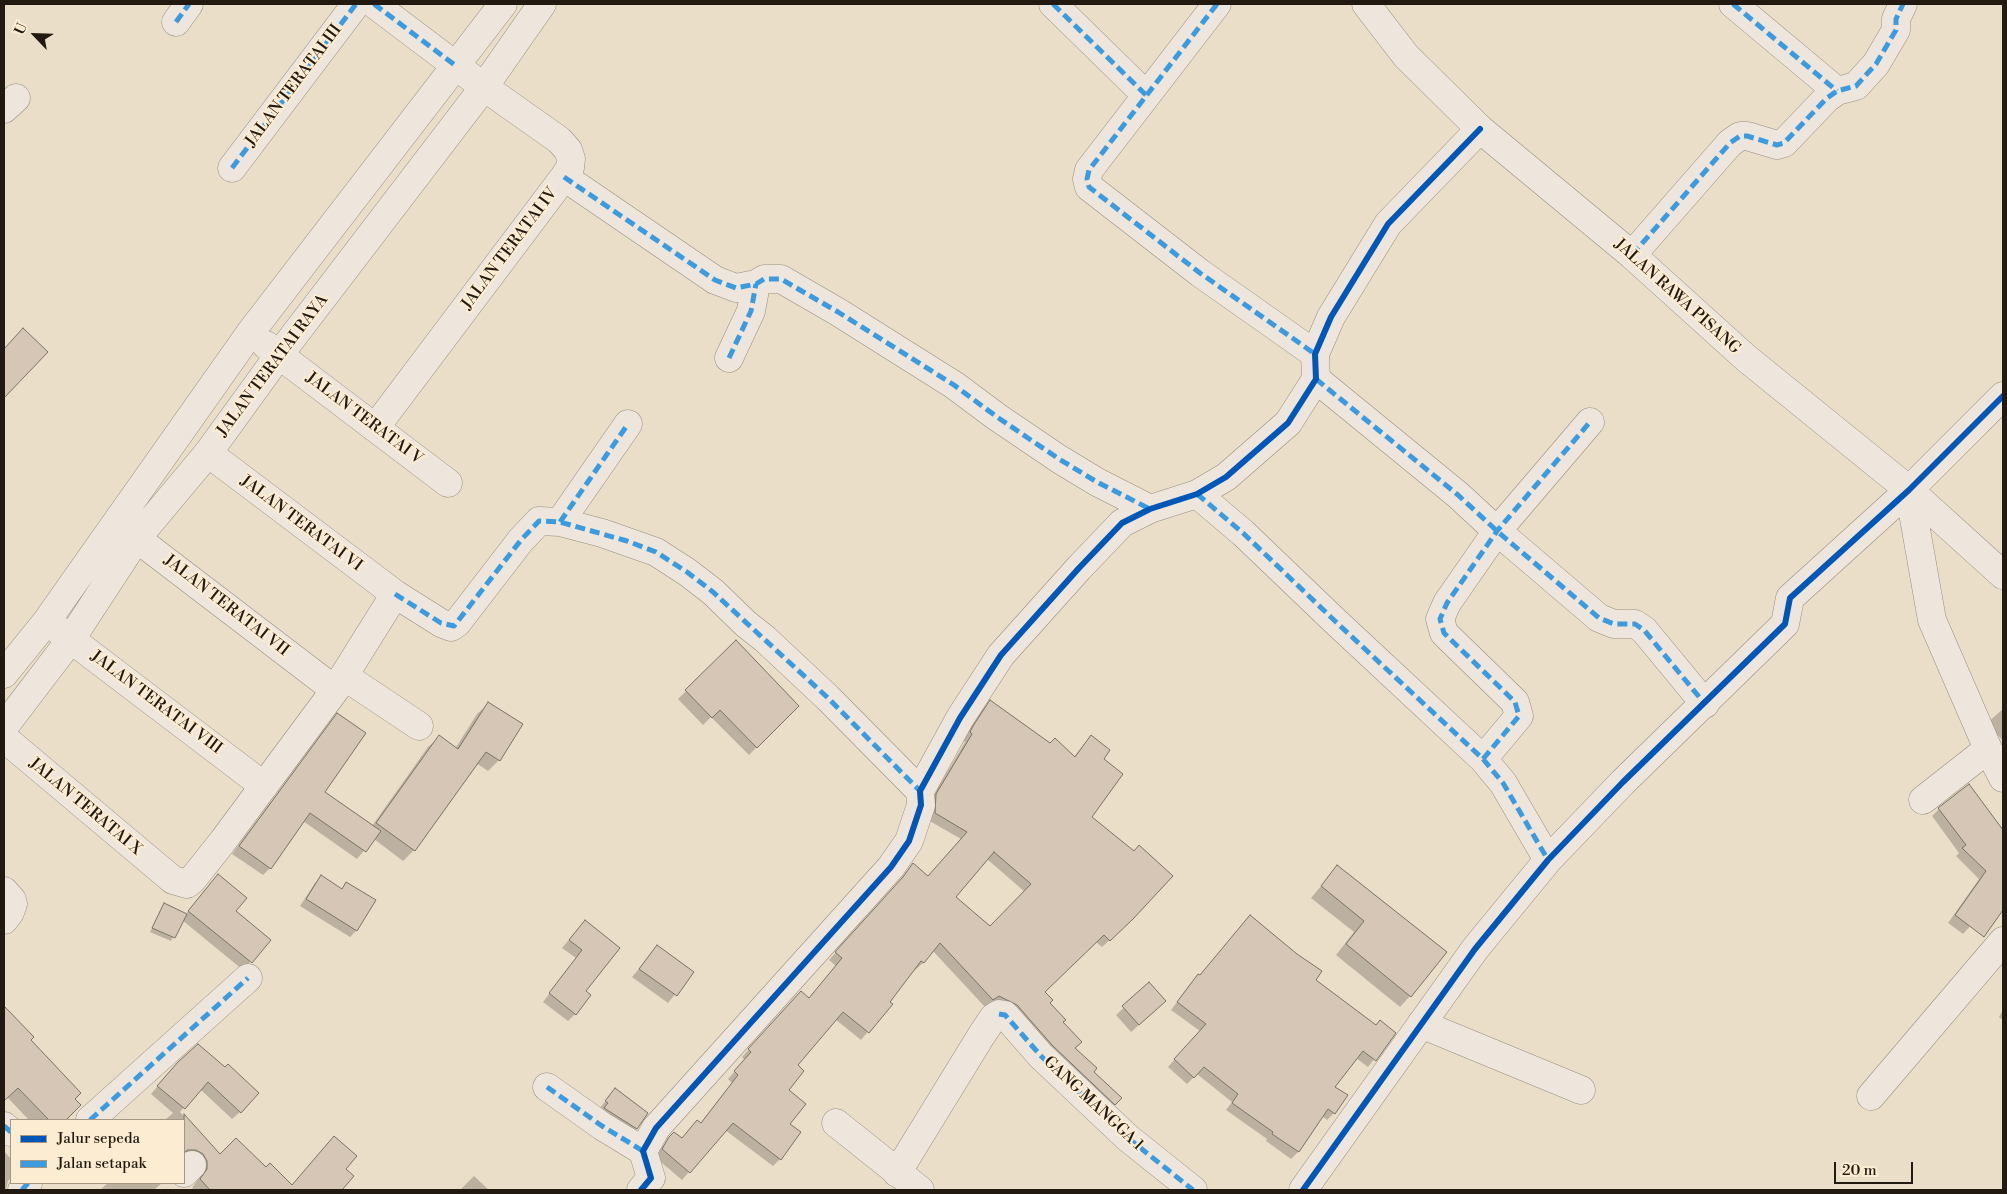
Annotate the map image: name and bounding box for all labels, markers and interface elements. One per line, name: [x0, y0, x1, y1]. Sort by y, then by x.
north arrow: [10, 10, 60, 60]
text: U: [11, 20, 32, 38]
street label: JALAN TERATAI III: [242, 21, 346, 151]
street label: JALAN TERATAI IV: [458, 184, 562, 314]
street label: JALAN RAWA PISANG: [1610, 235, 1744, 359]
street label: JALAN TERATAI RAYA: [213, 291, 333, 441]
street label: JALAN TERATAI V: [302, 369, 426, 469]
street label: JALAN TERATAI VI: [236, 472, 366, 576]
street label: JALAN TERATAI VII: [160, 551, 292, 661]
street label: JALAN TERATAI VIII: [86, 647, 226, 759]
street label: JALAN TERATAI X: [25, 754, 145, 860]
street label: GANG MANGGA 1: [1039, 1053, 1147, 1155]
legend: [10, 1119, 185, 1184]
text: Jalur sepeda: [57, 1129, 140, 1148]
scale bar: [1837, 1152, 1916, 1184]
text: Jalan setapak: [57, 1154, 146, 1173]
text: 20 m: [1842, 1161, 1877, 1180]

